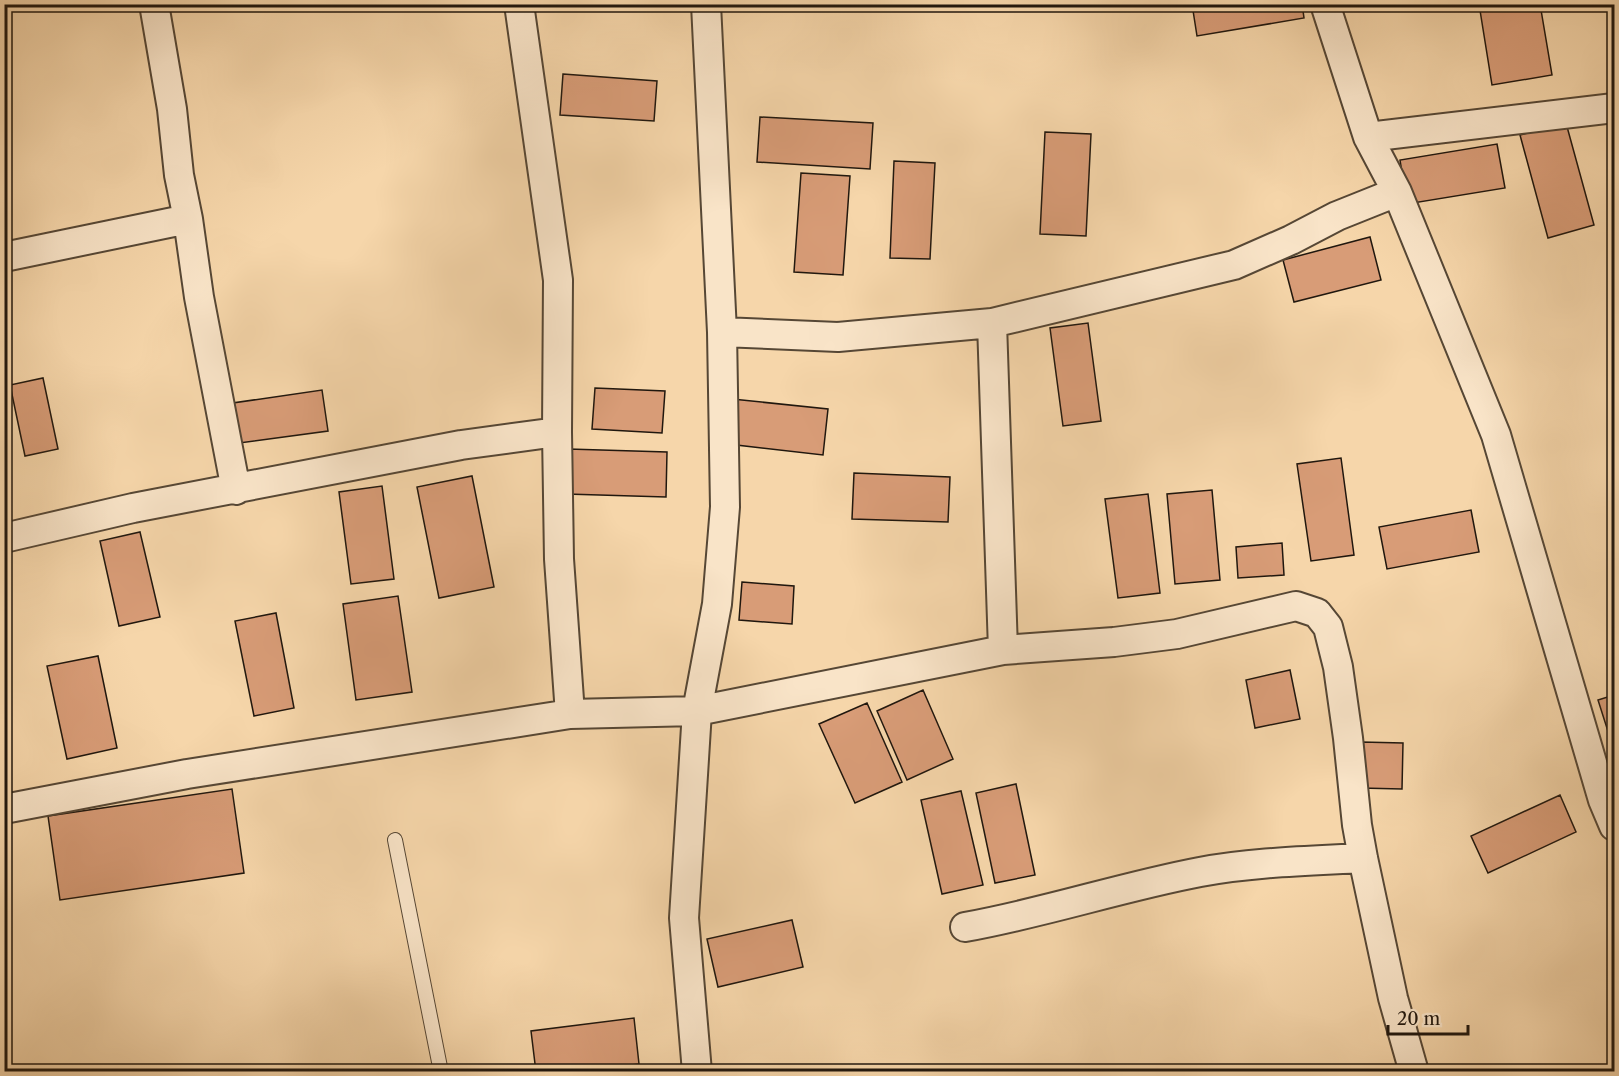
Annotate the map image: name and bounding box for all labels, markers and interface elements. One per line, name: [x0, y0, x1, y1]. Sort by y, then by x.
scale bar: [1388, 998, 1468, 1036]
text: 20 m: [1397, 1008, 1441, 1030]

